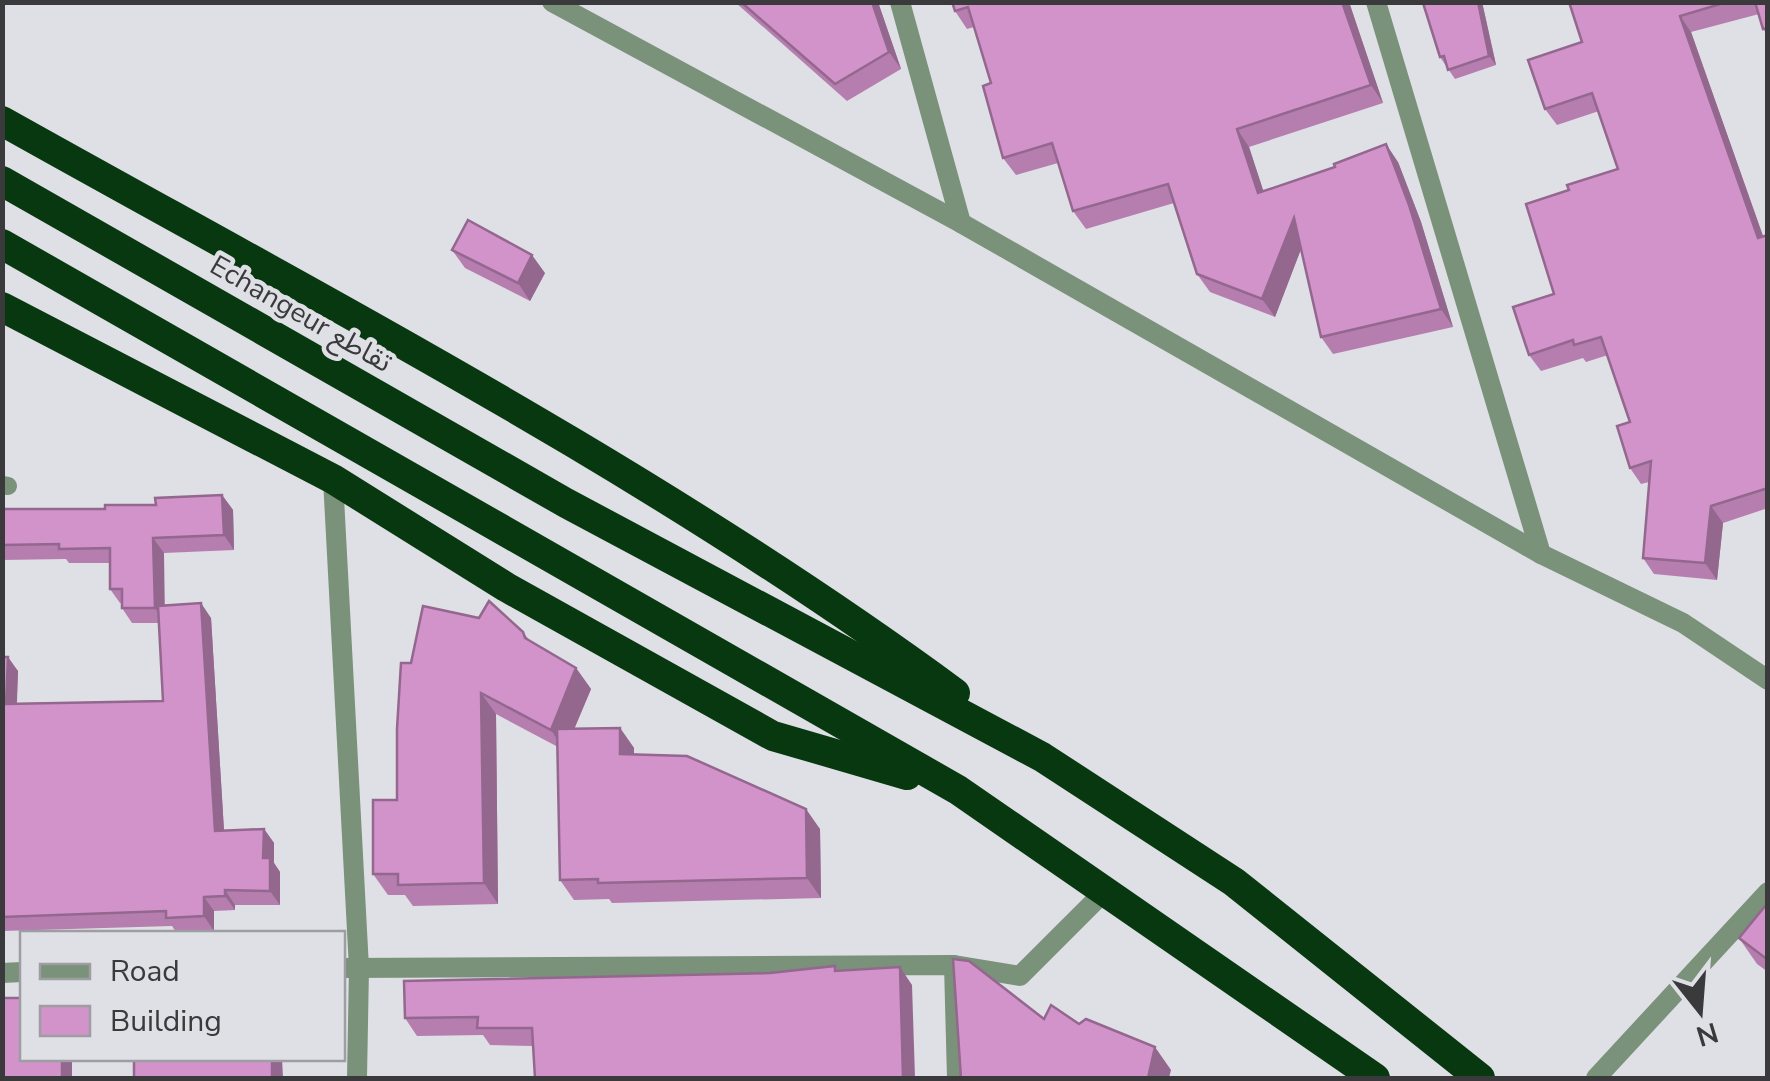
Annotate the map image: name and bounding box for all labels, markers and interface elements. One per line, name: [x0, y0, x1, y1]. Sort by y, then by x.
street label: Echangeur تقاطع: [203, 246, 399, 382]
legend: [20, 931, 345, 1061]
text: Road: [110, 951, 180, 992]
north arrow: [1650, 961, 1750, 1061]
text: Building: [110, 1001, 222, 1042]
text: N: [1691, 1013, 1723, 1055]

